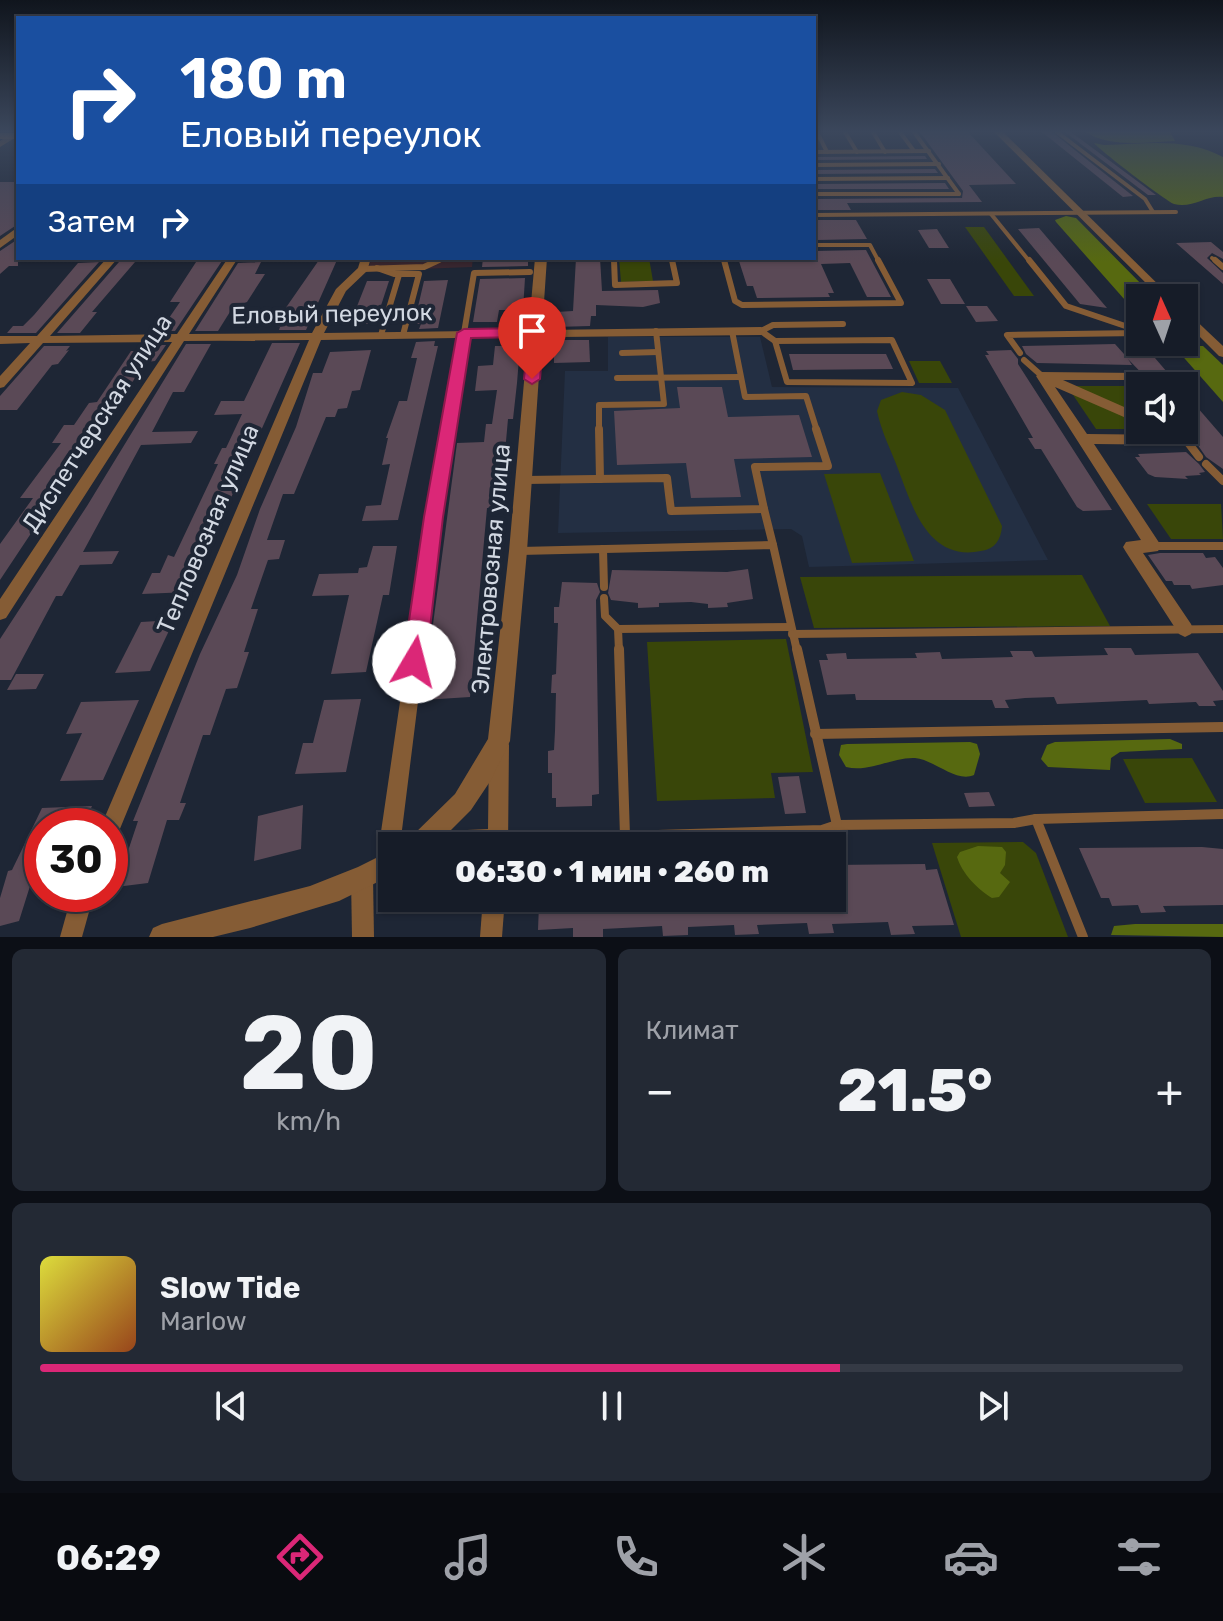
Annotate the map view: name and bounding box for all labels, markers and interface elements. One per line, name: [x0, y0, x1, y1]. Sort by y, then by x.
text: 180 m: [180, 46, 347, 112]
icon: right: [48, 48, 152, 152]
text: Еловый переулок: [180, 113, 482, 156]
icon: right: [152, 200, 196, 244]
text: Затем: [48, 204, 136, 240]
north arrow: [1126, 284, 1198, 356]
map controls: [1126, 284, 1198, 444]
pin: [498, 297, 566, 379]
street label: Еловый переулок: [231, 298, 433, 330]
street label: Диспетчерская улица: [16, 309, 178, 537]
icon: arrive: [510, 309, 554, 353]
button: sound: [1126, 372, 1198, 444]
street label: Тепловозная улица: [151, 420, 265, 638]
street label: Электровозная улица: [466, 443, 516, 695]
position arrow: [372, 620, 456, 704]
speed limit sign: 30: [24, 808, 128, 912]
text: 06:30 · 1 мин · 260 m: [455, 854, 769, 890]
text: 20: [240, 992, 378, 1115]
text: Климат: [646, 1015, 738, 1046]
text: 21.5°: [837, 1055, 993, 1126]
text: −: [646, 1065, 674, 1117]
text: +: [1156, 1065, 1183, 1117]
text: km/h: [276, 1106, 341, 1137]
text: Slow Tide: [160, 1270, 300, 1306]
text: Marlow: [160, 1306, 247, 1337]
icon: previous: [209, 1384, 253, 1428]
icon: pause: [590, 1384, 634, 1428]
icon: next: [971, 1384, 1015, 1428]
icon: directions: [272, 1529, 328, 1585]
icon: music: [440, 1529, 496, 1585]
icon: phone: [608, 1529, 664, 1585]
icon: climate: [776, 1529, 832, 1585]
icon: car: [943, 1529, 999, 1585]
icon: filters: [1111, 1529, 1167, 1585]
text: 06:29: [56, 1536, 161, 1579]

